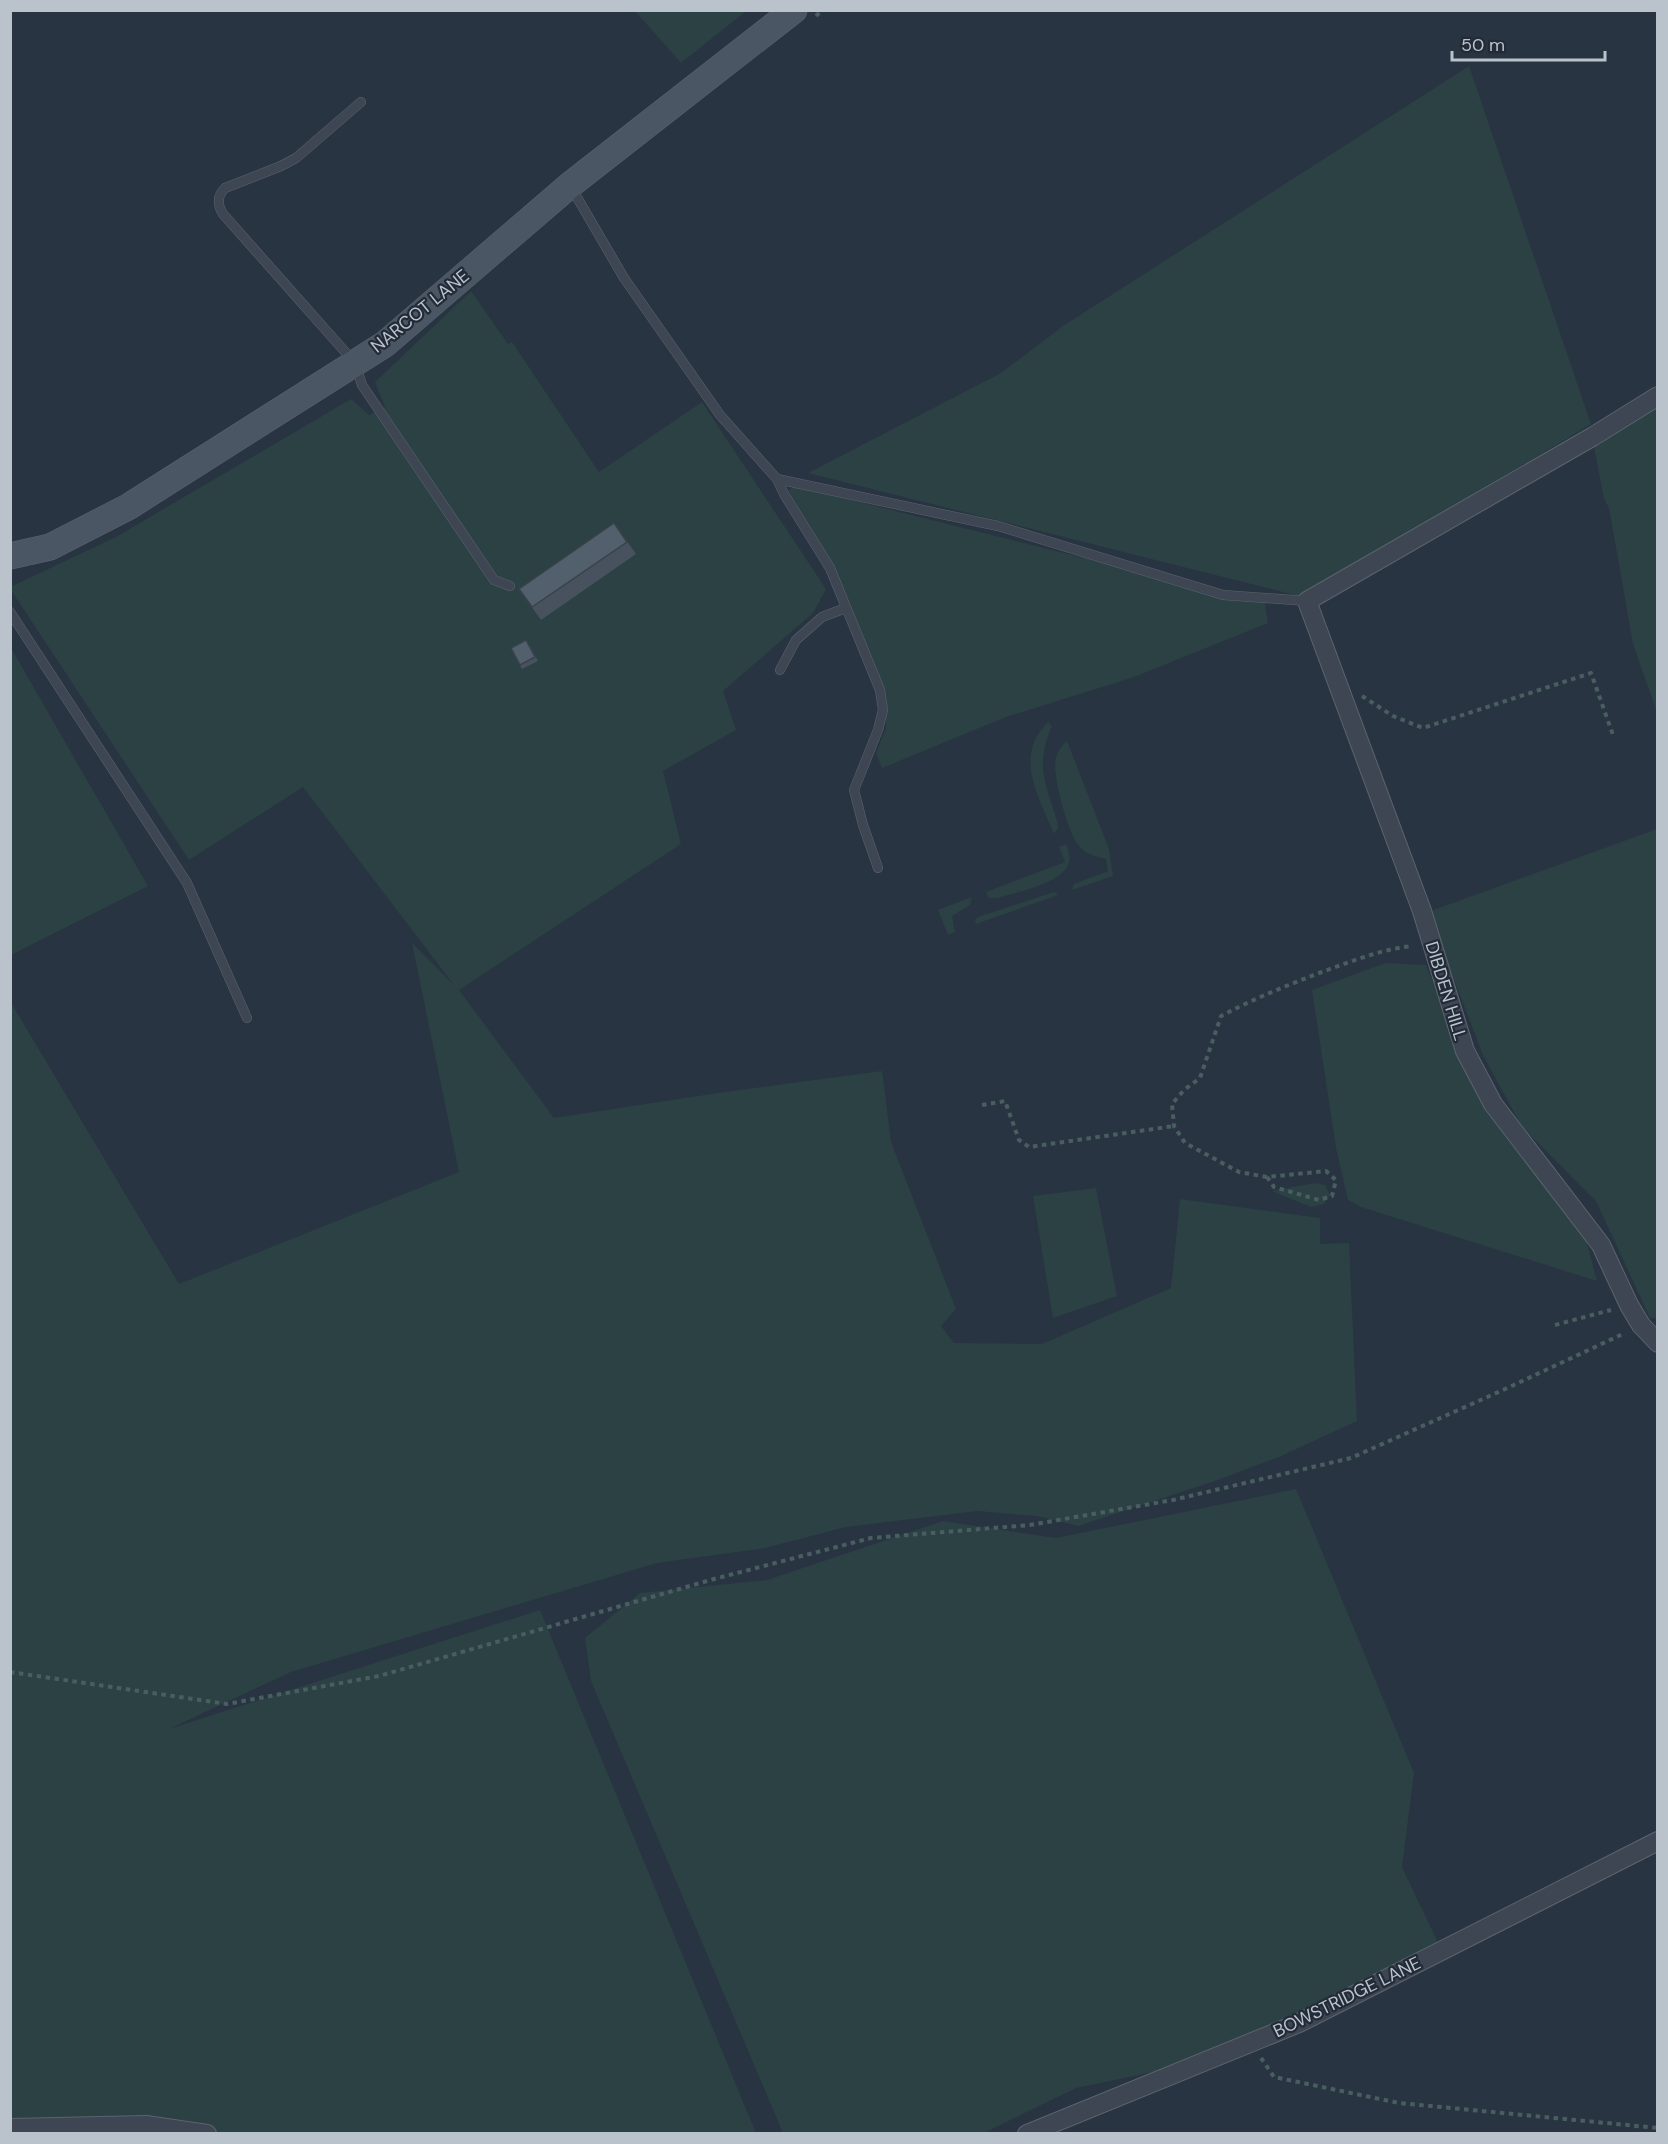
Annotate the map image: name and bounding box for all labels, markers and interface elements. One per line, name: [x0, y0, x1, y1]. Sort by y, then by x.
scale bar: [1452, 24, 1605, 62]
text: 50 m: [1461, 33, 1505, 57]
street label: NARCOT LANE: [366, 264, 474, 358]
street label: DIBDEN HILL: [1420, 938, 1472, 1044]
street label: BOWSTRIDGE LANE: [1269, 1951, 1425, 2043]

